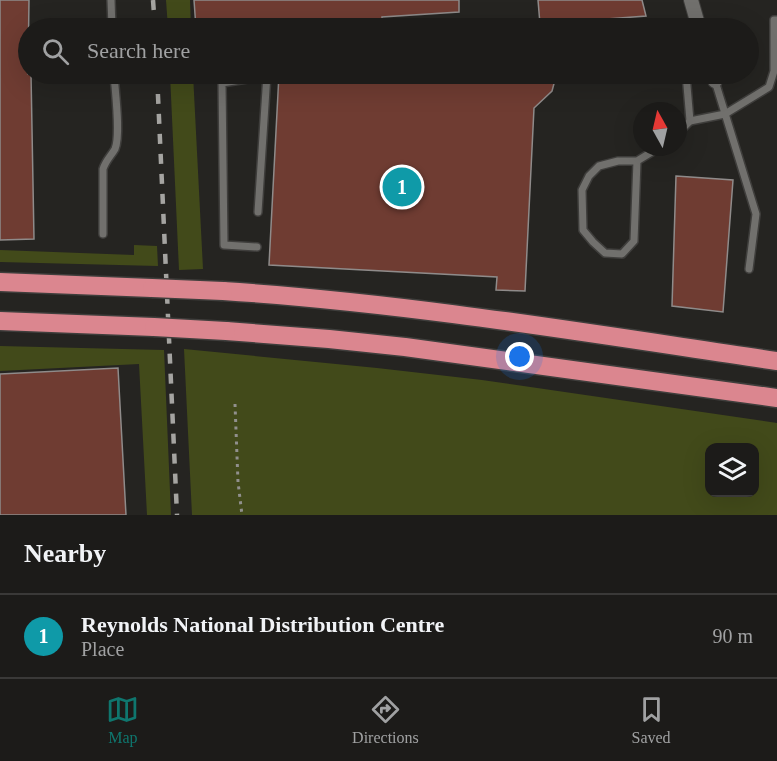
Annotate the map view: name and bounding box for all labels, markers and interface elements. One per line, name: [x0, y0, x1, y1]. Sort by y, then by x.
search box: [18, 18, 759, 84]
icon: search: [39, 35, 72, 68]
text: Search here: [87, 38, 190, 63]
north arrow: [633, 102, 687, 156]
pin: 1: [382, 164, 422, 210]
your location: [505, 342, 534, 371]
map controls: [705, 443, 759, 497]
button: layers: [705, 443, 759, 497]
text: Nearby: [24, 539, 106, 568]
text: Reynolds National Distribution Centre: [81, 612, 444, 637]
text: 1: [39, 625, 49, 647]
text: 90 m: [712, 625, 753, 647]
text: Place: [81, 638, 124, 660]
tab: Map: [106, 693, 139, 747]
tab: Directions: [352, 693, 419, 747]
tab: Saved: [631, 693, 671, 747]

